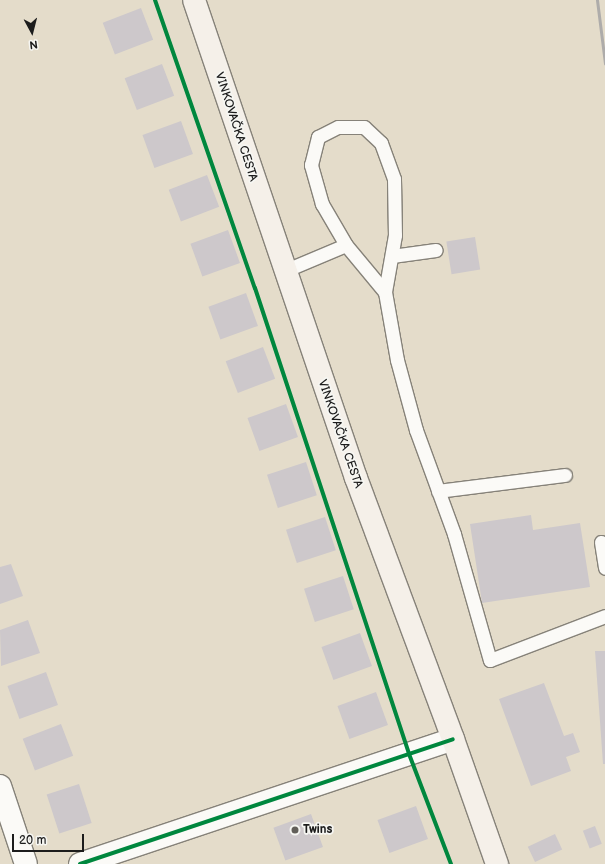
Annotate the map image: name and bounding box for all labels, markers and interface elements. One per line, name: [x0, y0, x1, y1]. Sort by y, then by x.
north arrow: [12, 12, 52, 52]
text: N: [29, 37, 38, 51]
street label: VINKOVAČKA CESTA: [212, 71, 260, 183]
street label: VINKOVAČKA CESTA: [315, 378, 365, 490]
place label: Twins: [303, 823, 332, 837]
marker: Twins: [290, 825, 300, 835]
scale bar: [14, 826, 86, 852]
text: 20 m: [19, 833, 46, 848]

